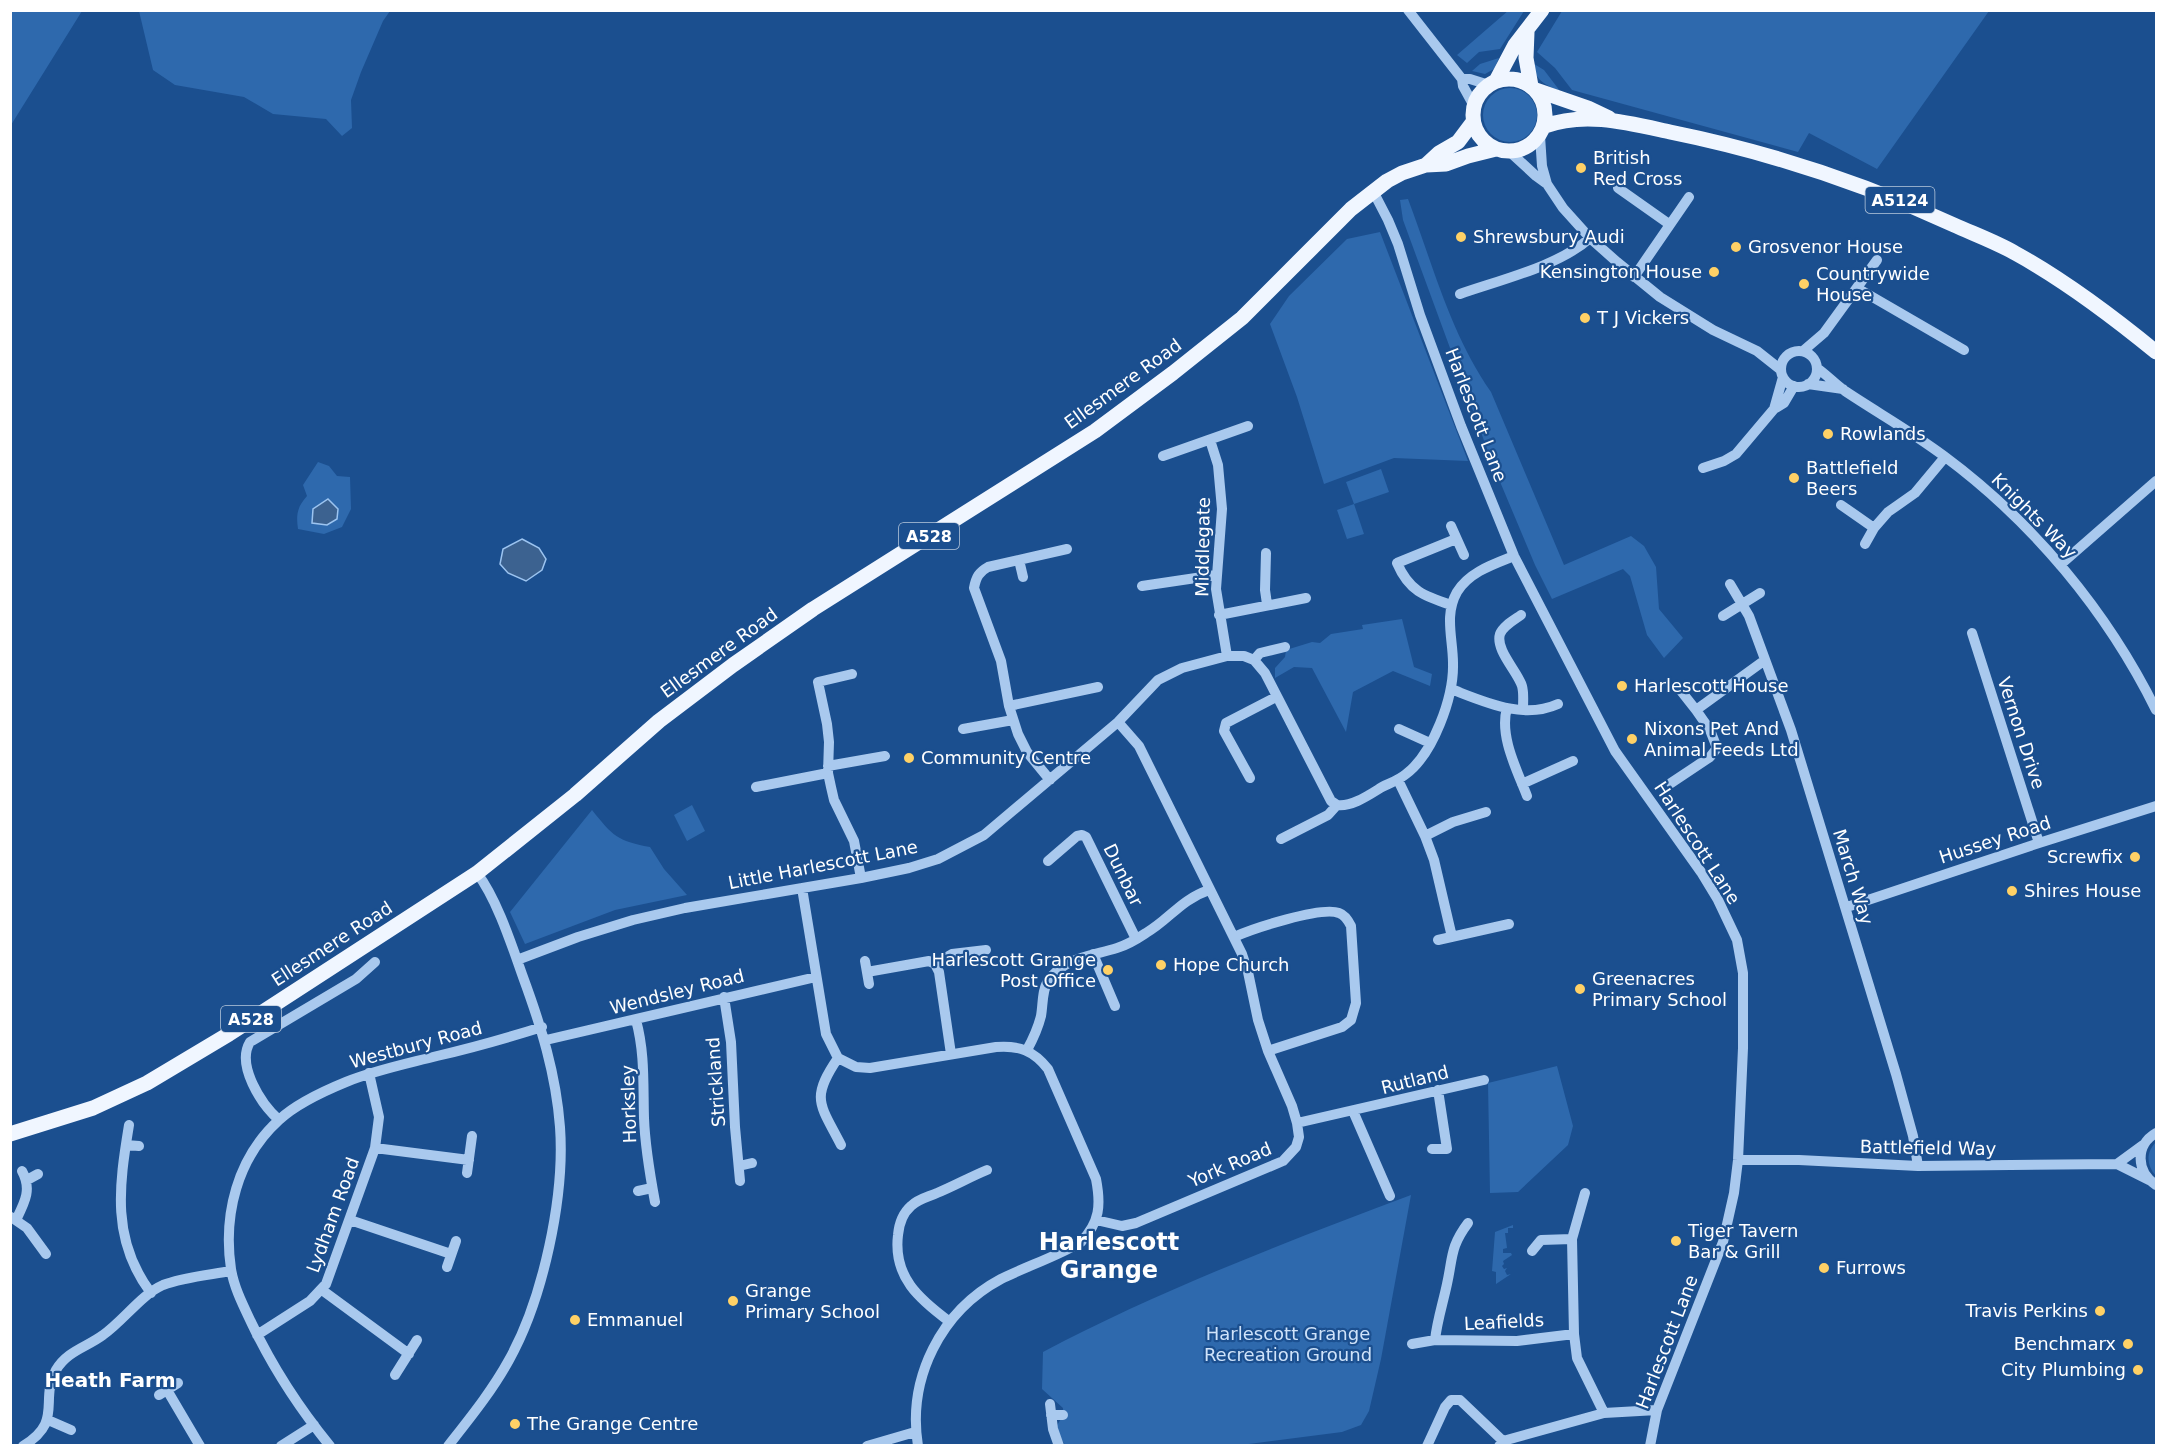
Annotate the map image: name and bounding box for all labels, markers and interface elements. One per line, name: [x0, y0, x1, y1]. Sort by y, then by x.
place label: British Red Cross: [1593, 147, 1682, 189]
marker: British Red Cross: [1574, 161, 1588, 175]
road number: A5124: [1866, 187, 1934, 213]
place label: Shrewsbury Audi: [1473, 226, 1625, 247]
marker: Shrewsbury Audi: [1454, 230, 1468, 244]
place label: Grosvenor House: [1748, 236, 1903, 257]
marker: Grosvenor House: [1729, 240, 1743, 254]
place label: Kensington House: [1540, 261, 1702, 282]
place label: Countrywide House: [1816, 263, 1930, 305]
marker: Kensington House: [1707, 265, 1721, 279]
marker: Countrywide House: [1797, 277, 1811, 291]
place label: T J Vickers: [1596, 307, 1689, 328]
marker: T J Vickers: [1578, 311, 1592, 325]
street label: Ellesmere Road: [1060, 334, 1185, 433]
street label: Harlescott Lane: [1441, 345, 1512, 485]
place label: Rowlands: [1840, 423, 1926, 444]
marker: Rowlands: [1821, 427, 1835, 441]
place label: Battlefield Beers: [1806, 457, 1898, 499]
street label: Knights Way: [1987, 469, 2081, 563]
marker: Battlefield Beers: [1787, 471, 1801, 485]
street label: Middlegate: [1191, 497, 1214, 597]
road number: A528: [899, 523, 959, 549]
street label: Ellesmere Road: [656, 603, 781, 702]
street label: Vernon Drive: [1993, 674, 2049, 792]
place label: Harlescott House: [1634, 675, 1789, 696]
marker: Harlescott House: [1615, 679, 1629, 693]
place label: Nixons Pet And Animal Feeds Ltd: [1644, 718, 1799, 760]
marker: Nixons Pet And Animal Feeds Ltd: [1625, 732, 1639, 746]
place label: Community Centre: [921, 747, 1091, 768]
marker: Community Centre: [902, 751, 916, 765]
street label: Harlescott Lane: [1650, 778, 1745, 908]
street label: Hussey Road: [1936, 812, 2053, 867]
street label: March Way: [1829, 826, 1878, 928]
street label: Little Harlescott Lane: [726, 836, 919, 893]
street label: Dunbar: [1099, 840, 1148, 910]
place label: Screwfix: [2047, 846, 2123, 867]
marker: Screwfix: [2128, 850, 2142, 864]
place label: Shires House: [2024, 880, 2141, 901]
marker: Shires House: [2005, 884, 2019, 898]
street label: Ellesmere Road: [268, 897, 396, 990]
place label: Harlescott Grange Post Office: [932, 949, 1096, 991]
place label: Hope Church: [1173, 954, 1289, 975]
marker: Hope Church: [1154, 958, 1168, 972]
marker: Harlescott Grange Post Office: [1101, 963, 1115, 977]
street label: Wendsley Road: [608, 965, 746, 1018]
place label: Greenacres Primary School: [1592, 968, 1727, 1010]
marker: Greenacres Primary School: [1573, 982, 1587, 996]
road number: A528: [221, 1006, 281, 1032]
street label: Westbury Road: [347, 1017, 484, 1072]
street label: Strickland: [702, 1036, 729, 1128]
street label: Rutland: [1379, 1061, 1451, 1098]
street label: Horksley: [617, 1064, 640, 1144]
street label: Battlefield Way: [1860, 1136, 1997, 1159]
street label: York Road: [1184, 1138, 1275, 1192]
street label: Lydham Road: [302, 1154, 363, 1275]
place label: Tiger Tavern Bar & Grill: [1687, 1220, 1798, 1262]
district label: Harlescott Grange: [1039, 1228, 1179, 1284]
marker: Tiger Tavern Bar & Grill: [1669, 1234, 1683, 1248]
place label: Furrows: [1836, 1257, 1906, 1278]
marker: Furrows: [1817, 1261, 1831, 1275]
street label: Harlescott Lane: [1631, 1272, 1702, 1412]
place label: Grange Primary School: [745, 1280, 880, 1322]
marker: Grange Primary School: [726, 1294, 740, 1308]
place label: Travis Perkins: [1965, 1300, 2088, 1321]
marker: Travis Perkins: [2093, 1304, 2107, 1318]
place label: Emmanuel: [587, 1309, 683, 1330]
street label: Leafields: [1463, 1309, 1544, 1334]
marker: Emmanuel: [568, 1313, 582, 1327]
park label: Harlescott Grange Recreation Ground: [1204, 1323, 1372, 1365]
place label: Benchmarx: [2014, 1333, 2116, 1354]
marker: Benchmarx: [2121, 1337, 2135, 1351]
place label: City Plumbing: [2001, 1359, 2126, 1380]
marker: City Plumbing: [2131, 1363, 2145, 1377]
district label: Heath Farm: [44, 1368, 176, 1392]
place label: The Grange Centre: [526, 1413, 698, 1434]
marker: The Grange Centre: [508, 1417, 522, 1431]

